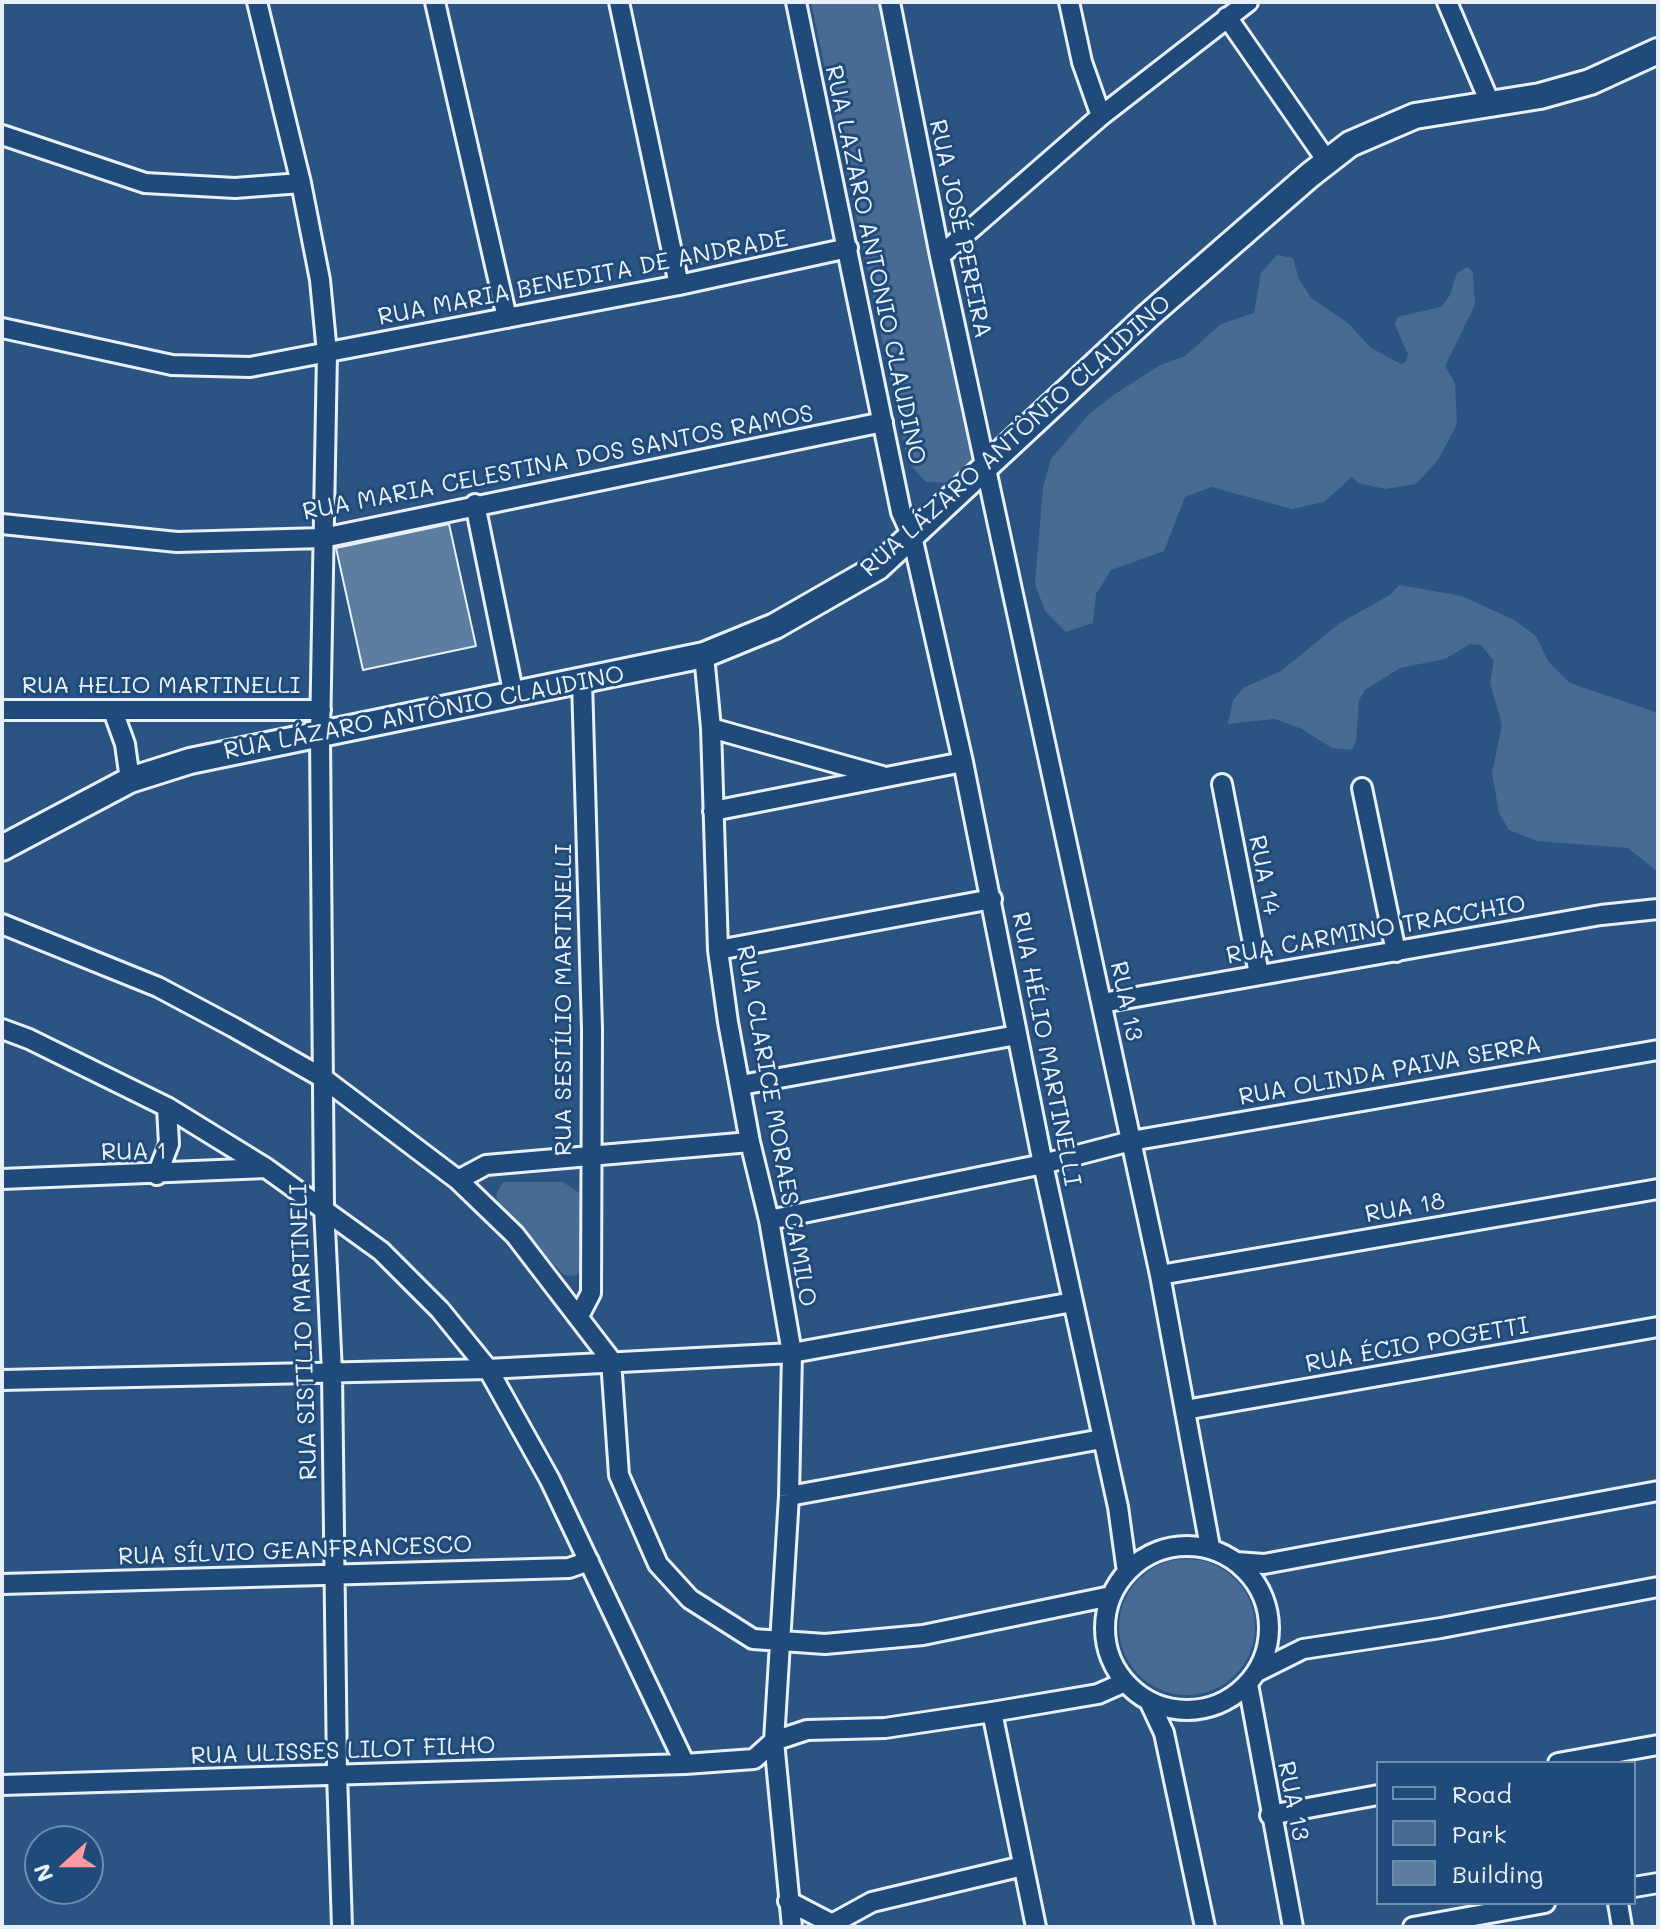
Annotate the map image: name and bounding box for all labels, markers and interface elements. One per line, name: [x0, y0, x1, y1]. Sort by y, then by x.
street label: RUA LAZARO ANTONIO CLAUDINO: [819, 63, 931, 467]
street label: RUA JOSÉ PEREIRA: [923, 117, 997, 341]
street label: RUA MARIA BENEDITA DE ANDRADE: [375, 224, 791, 332]
street label: RUA LÁZARO ANTÔNIO CLAUDINO: [855, 289, 1177, 583]
street label: RUA MARIA CELESTINA DOS SANTOS RAMOS: [300, 399, 816, 527]
street label: RUA LÁZARO ANTÔNIO CLAUDINO: [221, 660, 627, 766]
street label: RUA HELIO MARTINELLI: [22, 672, 300, 700]
street label: RUA 14: [1242, 833, 1286, 917]
street label: RUA SESTÍLIO MARTINELLI: [550, 844, 578, 1156]
street label: RUA CARMINO TRACCHIO: [1224, 889, 1528, 971]
street label: RUA HÉLIO MARTINELLI: [1005, 910, 1087, 1188]
street label: RUA CLARICE MORAES CAMILO: [730, 943, 822, 1309]
street label: RUA 13: [1104, 959, 1148, 1043]
street label: RUA OLINDA PAIVA SERRA: [1236, 1030, 1544, 1112]
street label: RUA 1: [101, 1137, 167, 1167]
street label: RUA SISTILIO MARTINELI: [284, 1183, 324, 1481]
street label: RUA 18: [1363, 1187, 1447, 1229]
street label: RUA ÉCIO POGETTI: [1303, 1311, 1531, 1379]
street label: RUA SÍLVIO GEANFRANCESCO: [117, 1530, 473, 1572]
street label: RUA ULISSES LILOT FILHO: [190, 1731, 496, 1771]
street label: RUA 13: [1271, 1759, 1315, 1843]
legend: [1376, 1761, 1636, 1905]
text: Road: [1452, 1778, 1512, 1809]
text: Park: [1452, 1818, 1506, 1849]
north arrow: [24, 1825, 104, 1905]
text: Building: [1452, 1858, 1543, 1889]
text: N: [26, 1860, 60, 1886]

